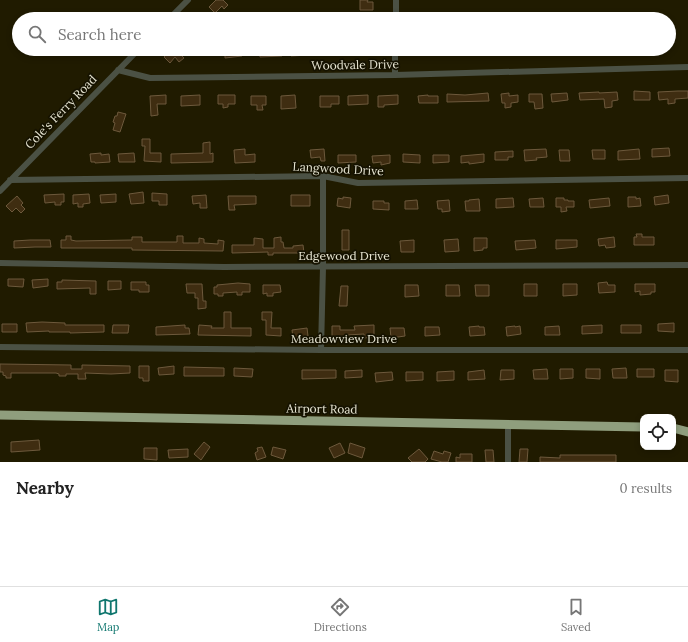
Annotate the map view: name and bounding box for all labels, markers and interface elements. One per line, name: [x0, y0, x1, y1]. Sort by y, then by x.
search box: [12, 12, 676, 56]
icon: search: [26, 23, 48, 45]
text: Search here: [58, 25, 141, 44]
street label: Woodvale Drive: [311, 56, 399, 73]
street label: Cole's Ferry Road: [22, 72, 100, 152]
street label: Langwood Drive: [292, 159, 384, 178]
street label: Edgewood Drive: [298, 248, 390, 263]
street label: Meadowview Drive: [291, 331, 398, 346]
street label: Airport Road: [285, 400, 358, 417]
map controls: [640, 414, 676, 450]
button: locate: [640, 414, 676, 450]
text: Nearby: [16, 477, 74, 499]
text: 0 results: [620, 480, 672, 497]
tab: Map: [97, 596, 119, 634]
tab: Directions: [314, 596, 367, 634]
tab: Saved: [561, 596, 591, 634]

